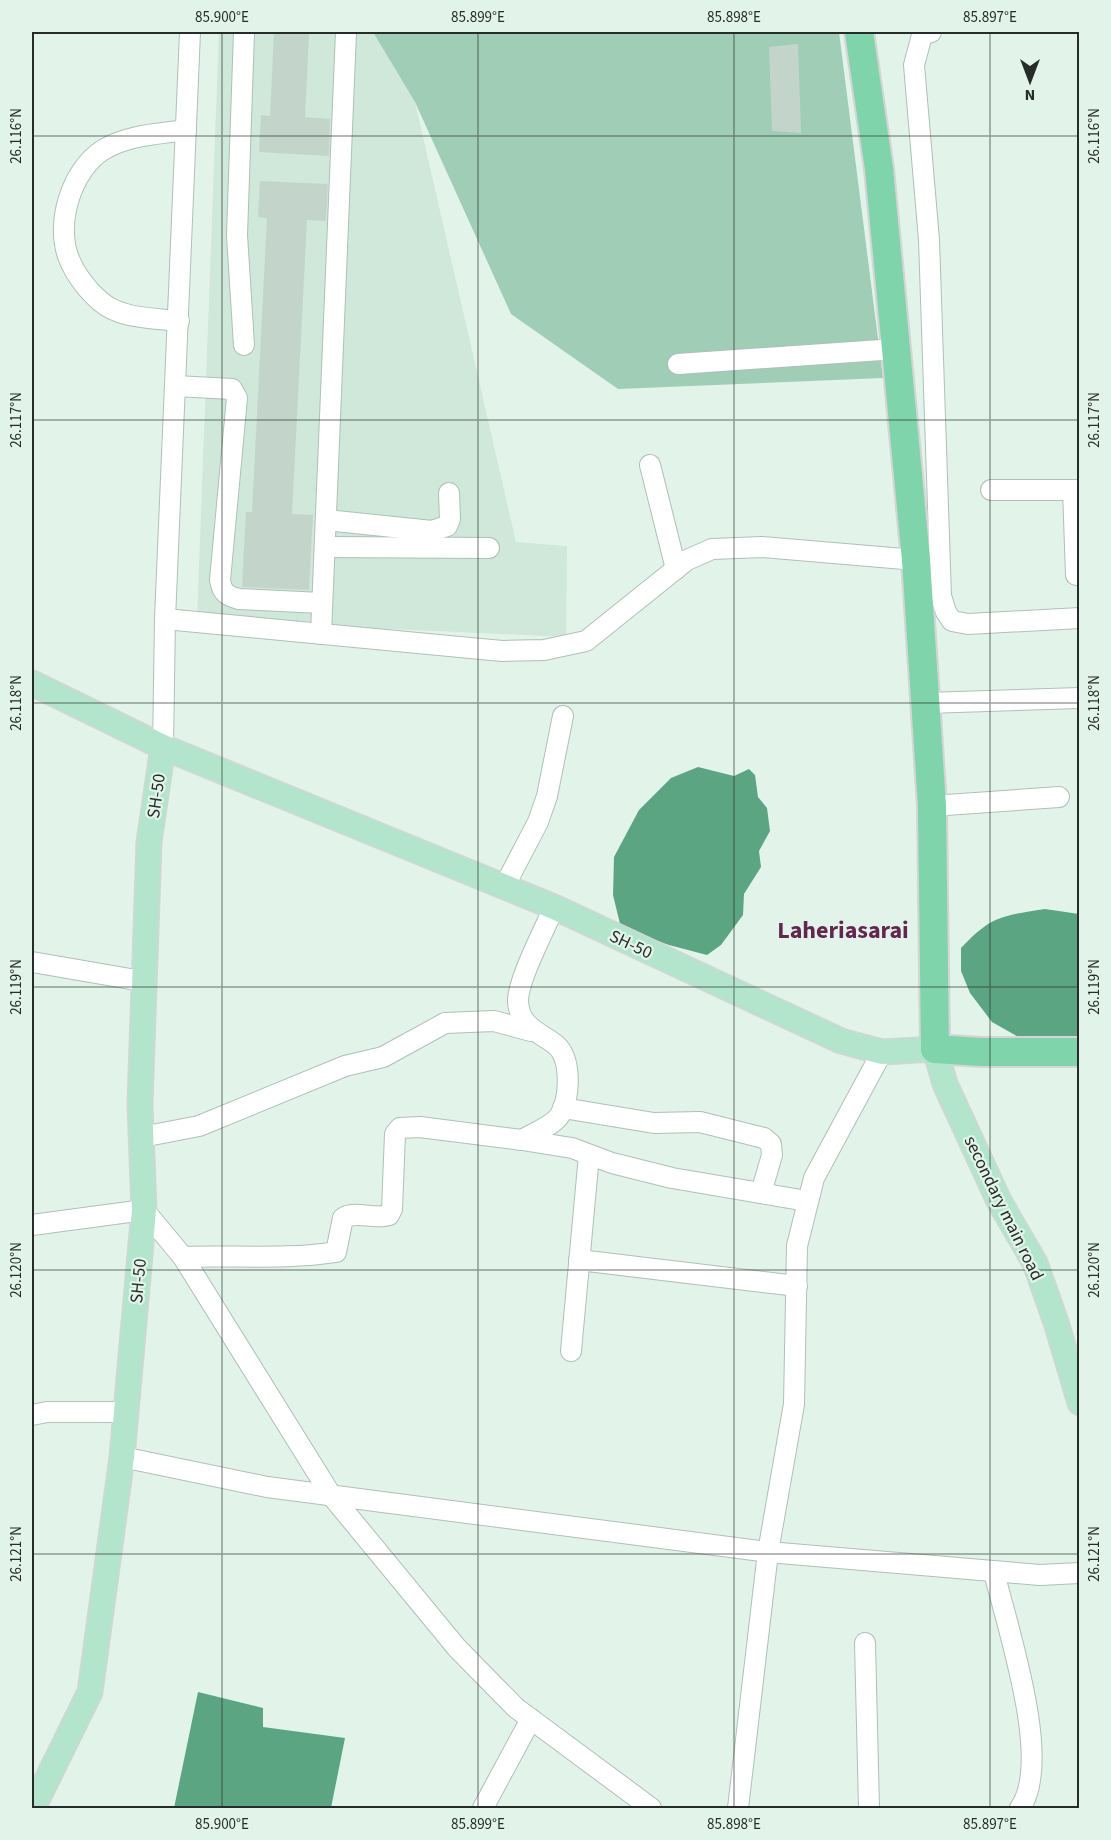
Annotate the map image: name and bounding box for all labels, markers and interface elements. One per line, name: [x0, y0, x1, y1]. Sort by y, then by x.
text: 85.900°E: [195, 7, 249, 28]
text: 85.899°E: [451, 7, 505, 28]
text: 85.898°E: [707, 7, 761, 28]
text: 85.897°E: [963, 7, 1017, 28]
north arrow: [1000, 51, 1060, 111]
text: N: [1025, 84, 1035, 106]
text: 26.116°N: [6, 108, 27, 164]
text: 26.116°N: [1084, 108, 1105, 164]
text: 26.117°N: [6, 392, 27, 448]
text: 26.117°N: [1084, 392, 1105, 448]
text: 26.118°N: [6, 675, 27, 731]
text: 26.118°N: [1084, 675, 1105, 731]
street label: SH-50: [141, 772, 172, 820]
district label: Laheriasarai: [777, 913, 909, 948]
street label: SH-50: [605, 924, 656, 965]
text: 26.119°N: [6, 959, 27, 1015]
text: 26.119°N: [1084, 959, 1105, 1015]
street label: secondary main road: [958, 1132, 1049, 1285]
text: 26.120°N: [6, 1242, 27, 1298]
text: 26.120°N: [1084, 1242, 1105, 1298]
street label: SH-50: [124, 1258, 153, 1304]
text: 26.121°N: [6, 1526, 27, 1582]
text: 26.121°N: [1084, 1526, 1105, 1582]
text: 85.900°E: [195, 1814, 249, 1835]
text: 85.899°E: [451, 1814, 505, 1835]
text: 85.898°E: [707, 1814, 761, 1835]
text: 85.897°E: [963, 1814, 1017, 1835]

